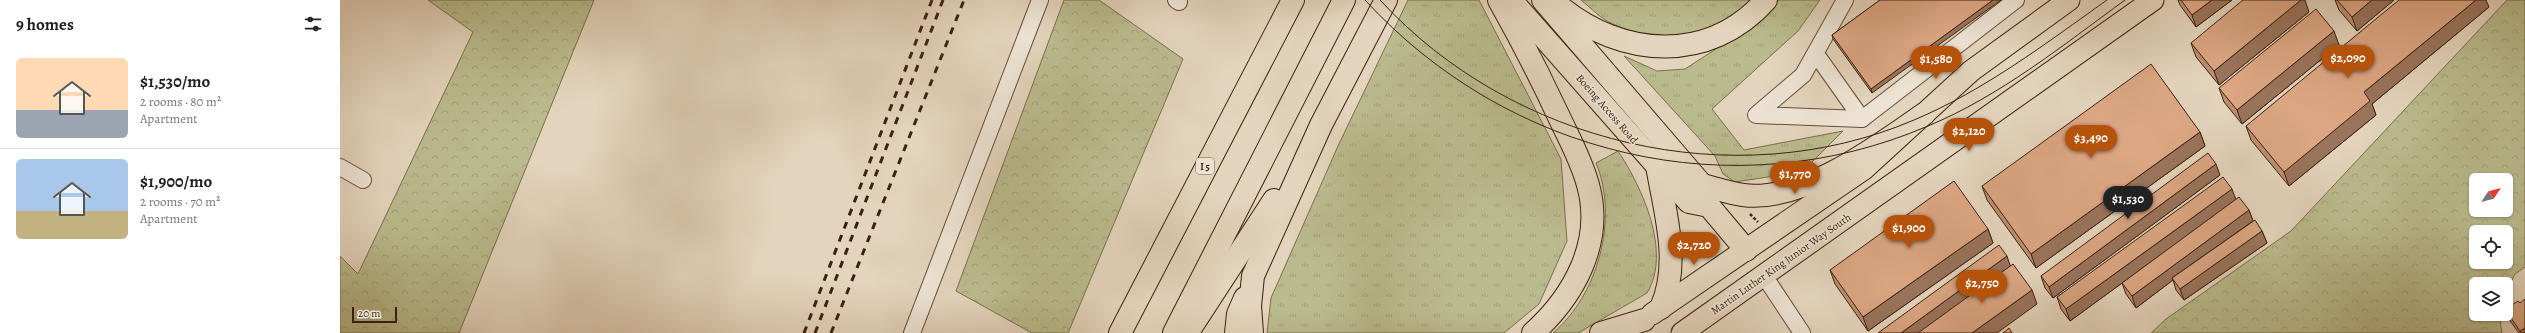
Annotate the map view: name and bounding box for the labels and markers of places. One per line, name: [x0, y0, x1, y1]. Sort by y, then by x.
pin: $2,090: [2315, 45, 2381, 79]
pin: $1,580: [1903, 46, 1969, 80]
pin: $2,120: [1936, 118, 2002, 152]
pin: $3,490: [2058, 125, 2124, 159]
pin: $1,770: [1762, 161, 1828, 195]
pin: $1,530: [2095, 186, 2161, 220]
pin: $1,900: [1876, 215, 1942, 249]
pin: $2,720: [1661, 232, 1727, 266]
pin: $2,750: [1949, 270, 2015, 304]

